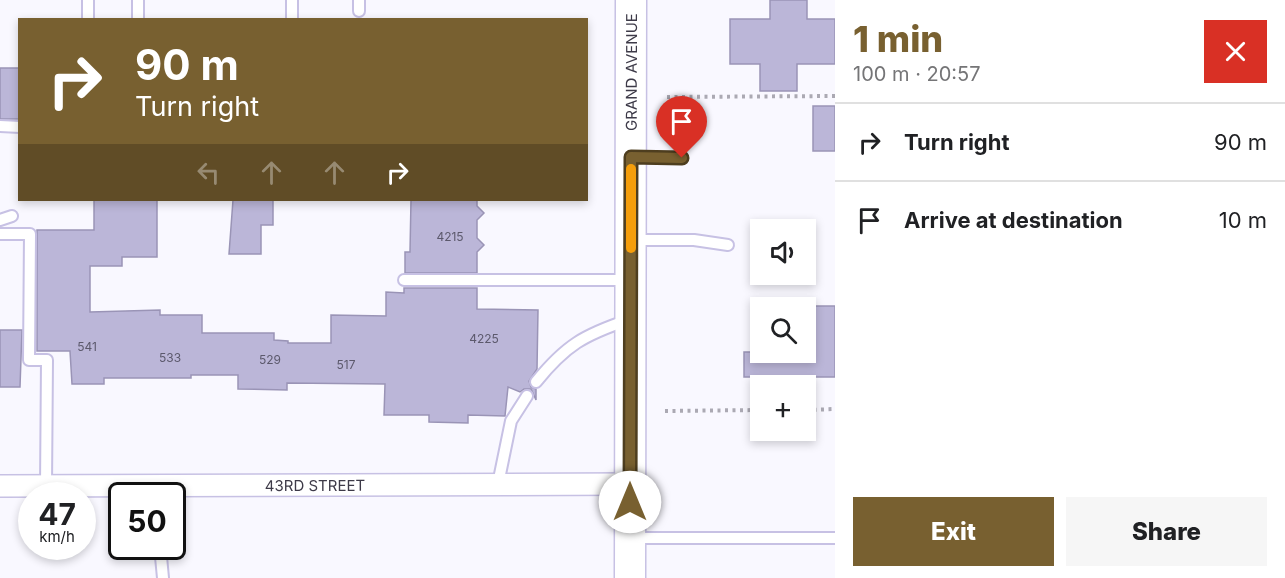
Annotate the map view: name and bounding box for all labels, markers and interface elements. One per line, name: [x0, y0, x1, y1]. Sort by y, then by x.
street label: GRAND AVENUE: [621, 13, 640, 131]
text: 1 min: [853, 17, 943, 61]
button: close: [1204, 20, 1267, 83]
text: 90 m: [135, 39, 239, 90]
icon: right: [36, 42, 114, 120]
text: 100 m · 20:57: [853, 62, 981, 86]
text: Turn right: [135, 90, 259, 123]
pin: [656, 96, 707, 158]
icon: arrive: [665, 105, 698, 138]
icon: right: [853, 126, 886, 159]
text: Turn right: [904, 129, 1010, 155]
text: 90 m: [1214, 129, 1267, 155]
icon: left: [192, 156, 225, 189]
icon: ahead: [255, 156, 288, 189]
icon: ahead: [318, 156, 351, 189]
icon: right: [381, 156, 414, 189]
icon: arrive: [853, 204, 886, 237]
text: Arrive at destination: [904, 207, 1123, 233]
text: 10 m: [1219, 207, 1267, 233]
map controls: [750, 219, 816, 441]
button: sound: [750, 219, 816, 285]
house number: 4215: [436, 229, 464, 244]
button: search: [750, 297, 816, 363]
house number: 4225: [469, 331, 499, 346]
house number: 541: [77, 339, 97, 354]
house number: 533: [159, 350, 181, 365]
house number: 529: [259, 352, 281, 367]
house number: 517: [337, 357, 356, 372]
button: +: [750, 375, 816, 441]
position arrow: [598, 470, 662, 534]
street label: 43RD STREET: [265, 475, 365, 495]
speed limit sign: 50: [108, 482, 186, 560]
text: 47: [38, 496, 76, 532]
button: Exit: [853, 497, 1054, 566]
button: Share: [1066, 497, 1267, 566]
text: km/h: [39, 527, 75, 546]

